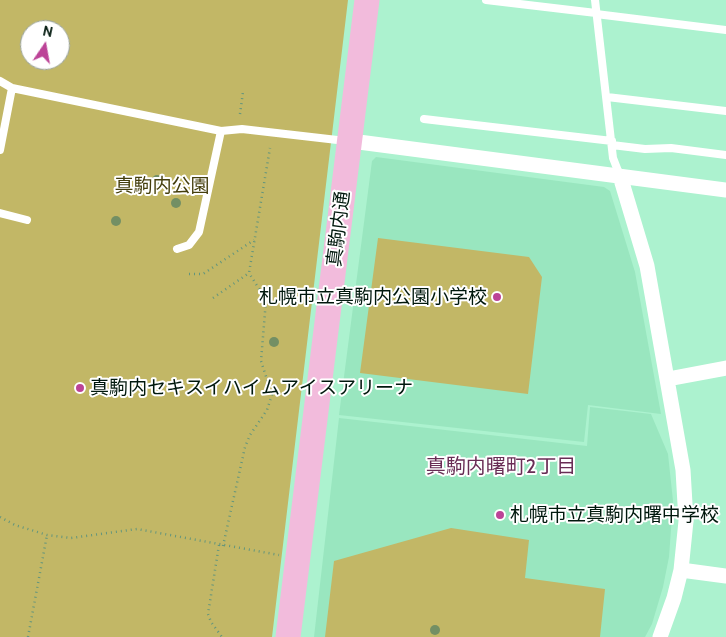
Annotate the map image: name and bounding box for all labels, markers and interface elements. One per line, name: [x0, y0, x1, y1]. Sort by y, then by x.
north arrow: [20, 20, 70, 70]
text: N: [41, 21, 55, 41]
park label: 真駒内公園: [115, 175, 209, 197]
street label: 真駒内通: [323, 190, 355, 268]
place label: 札幌市立真駒内公園小学校: [259, 286, 487, 308]
marker: 札幌市立真駒内公園小学校: [491, 291, 503, 303]
place label: 真駒内セキスイハイムアイスアリーナ: [90, 377, 413, 399]
marker: 真駒内セキスイハイムアイスアリーナ: [74, 382, 86, 394]
district label: 真駒内曙町2丁目: [426, 455, 576, 479]
place label: 札幌市立真駒内曙中学校: [510, 504, 719, 526]
marker: 札幌市立真駒内曙中学校: [494, 509, 506, 521]

